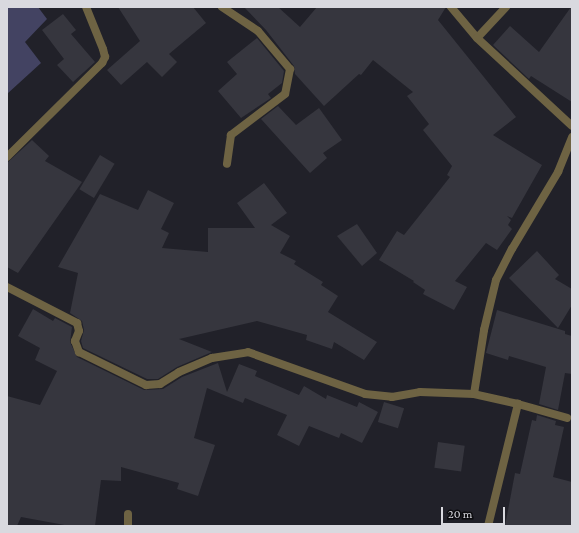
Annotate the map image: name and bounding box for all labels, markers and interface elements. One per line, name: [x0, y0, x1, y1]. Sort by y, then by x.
scale bar: [443, 499, 507, 525]
text: 20 m: [448, 507, 472, 521]

